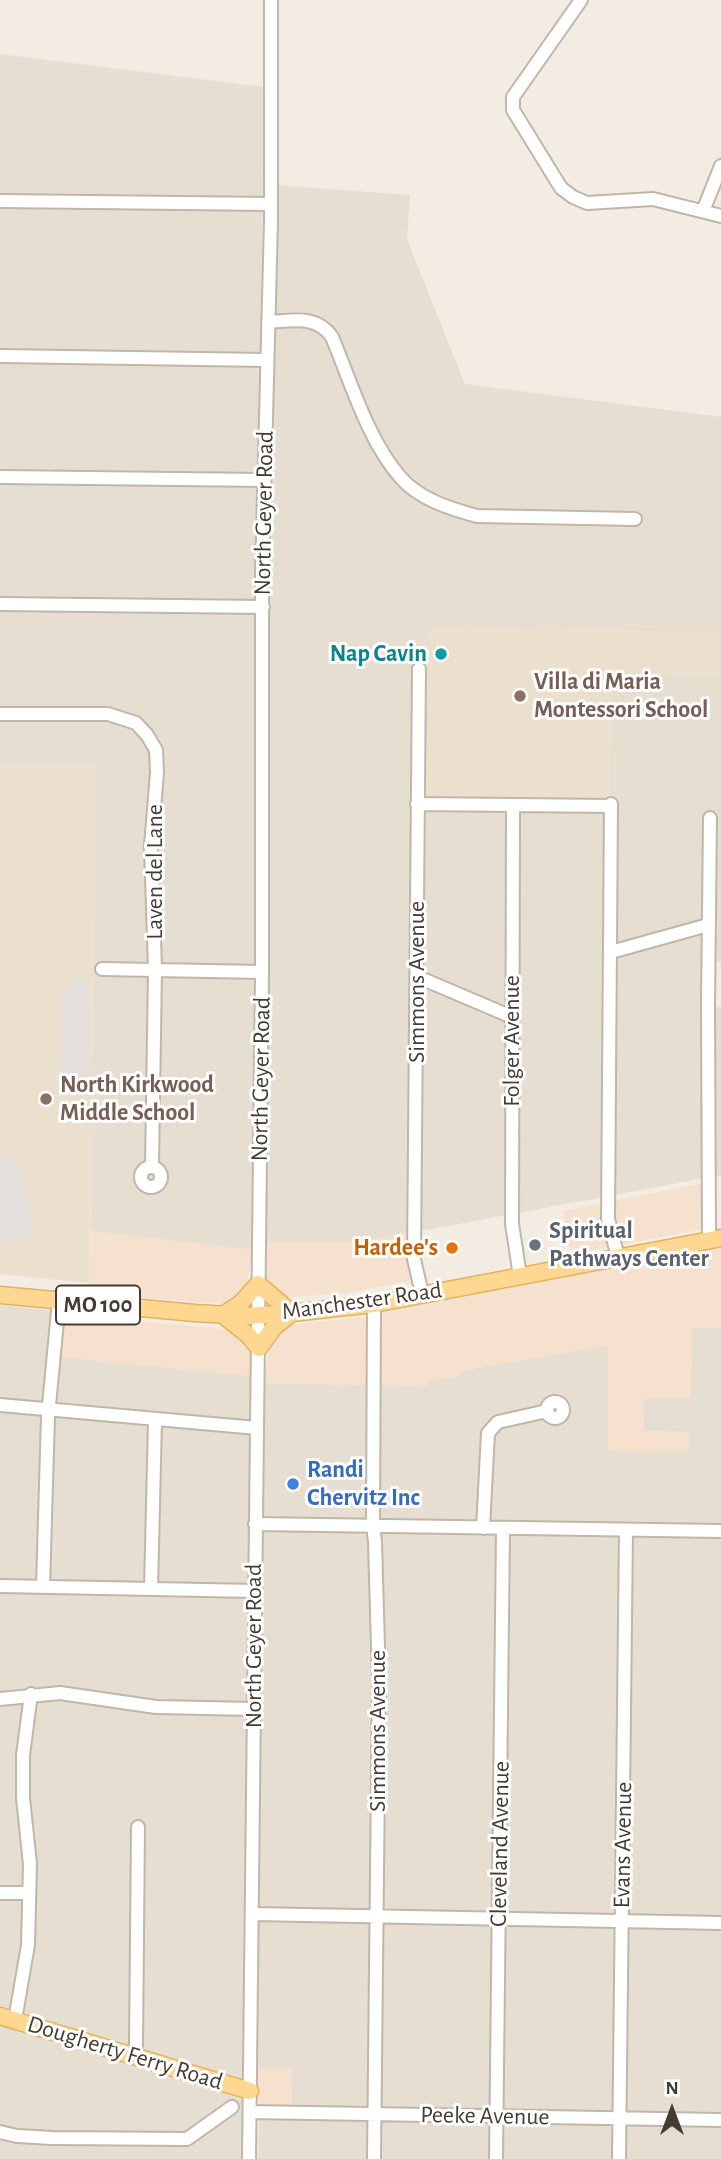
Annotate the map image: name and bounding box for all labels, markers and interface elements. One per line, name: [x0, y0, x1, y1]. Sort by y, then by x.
street label: North Geyer Road: [248, 430, 280, 596]
place label: Nap Cavin: [330, 640, 427, 668]
marker: Nap Cavin: [433, 646, 449, 662]
place label: Villa di Maria Montessori School: [534, 668, 708, 724]
marker: Villa di Maria Montessori School: [512, 688, 528, 704]
street label: Laven del Lane: [141, 804, 169, 940]
street label: Simmons Avenue: [403, 901, 431, 1063]
street label: Folger Avenue: [498, 975, 526, 1107]
street label: North Geyer Road: [245, 996, 277, 1162]
place label: North Kirkwood Middle School: [60, 1071, 214, 1127]
marker: North Kirkwood Middle School: [38, 1091, 54, 1107]
place label: Spiritual Pathways Center: [549, 1217, 709, 1273]
place label: Hardee's: [353, 1234, 438, 1262]
marker: Spiritual Pathways Center: [527, 1237, 543, 1253]
marker: Hardee's: [444, 1240, 460, 1256]
street label: Manchester Road: [280, 1276, 444, 1326]
road number: MO 100: [56, 1286, 140, 1324]
place label: Randi Chervitz Inc: [307, 1456, 420, 1512]
marker: Randi Chervitz Inc: [285, 1476, 301, 1492]
street label: North Geyer Road: [240, 1564, 268, 1728]
street label: Simmons Avenue: [364, 1650, 392, 1812]
street label: Cleveland Avenue: [484, 1761, 516, 1927]
street label: Evans Avenue: [607, 1781, 639, 1909]
street label: Dougherty Ferry Road: [24, 2010, 226, 2096]
north arrow: [637, 2075, 707, 2145]
text: N: [665, 2079, 679, 2098]
street label: Peeke Avenue: [420, 2100, 550, 2132]

